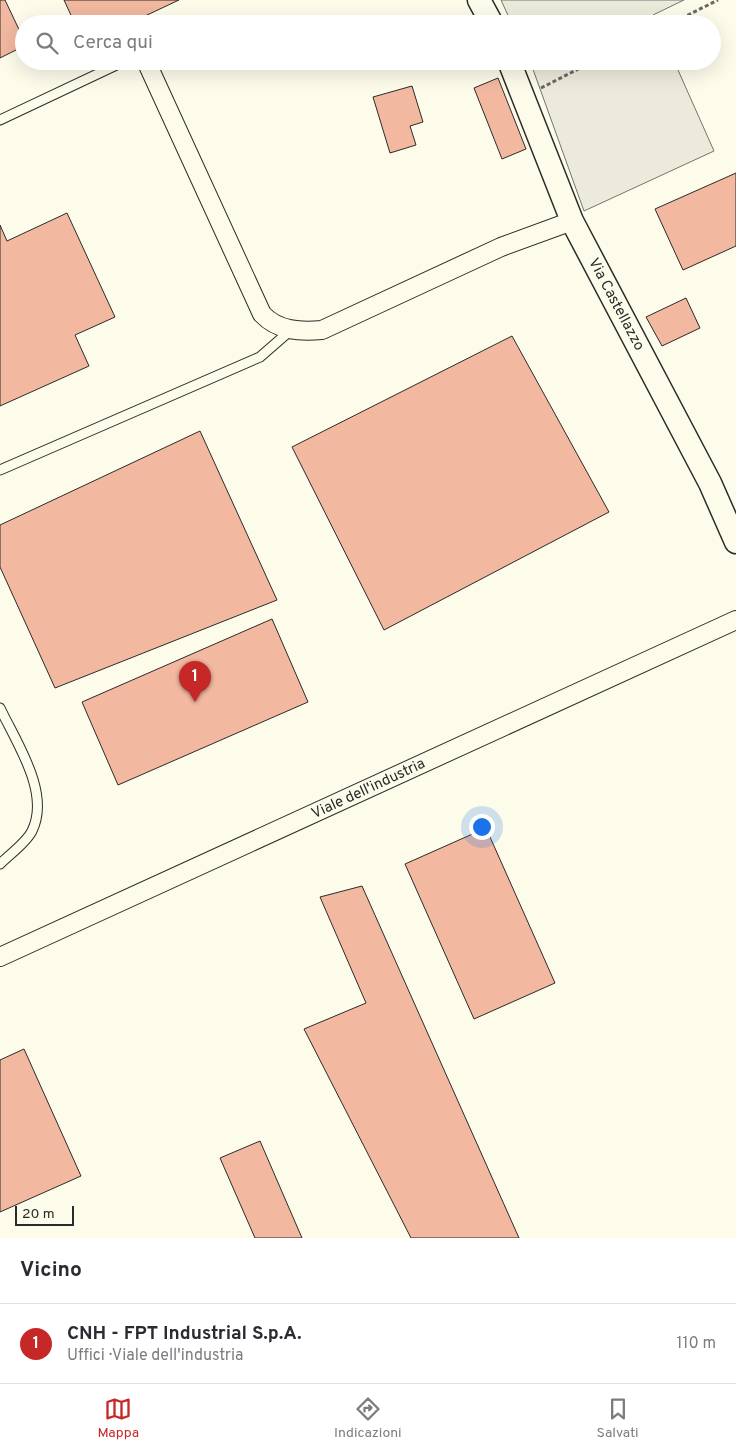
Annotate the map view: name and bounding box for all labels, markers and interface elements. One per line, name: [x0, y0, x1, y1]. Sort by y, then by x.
search box: [15, 15, 721, 70]
icon: search: [33, 29, 61, 57]
text: Cerca qui: [73, 31, 153, 55]
street label: Via Castellazzo: [583, 255, 648, 354]
pin: 1: [179, 661, 211, 702]
street label: Viale dell'industria: [309, 755, 429, 824]
your location: [469, 814, 495, 840]
scale bar: [15, 1203, 74, 1226]
text: 20 m: [22, 1206, 55, 1223]
text: Vicino: [20, 1257, 82, 1284]
text: CNH - FPT Industrial S.p.A.: [67, 1322, 302, 1346]
text: 1: [33, 1334, 39, 1354]
text: 110 m: [676, 1334, 716, 1354]
text: Uffici · Viale dell'industria: [67, 1346, 243, 1366]
tab: Mappa: [97, 1395, 139, 1442]
tab: Indicazioni: [334, 1395, 402, 1442]
tab: Salvati: [597, 1395, 639, 1442]

